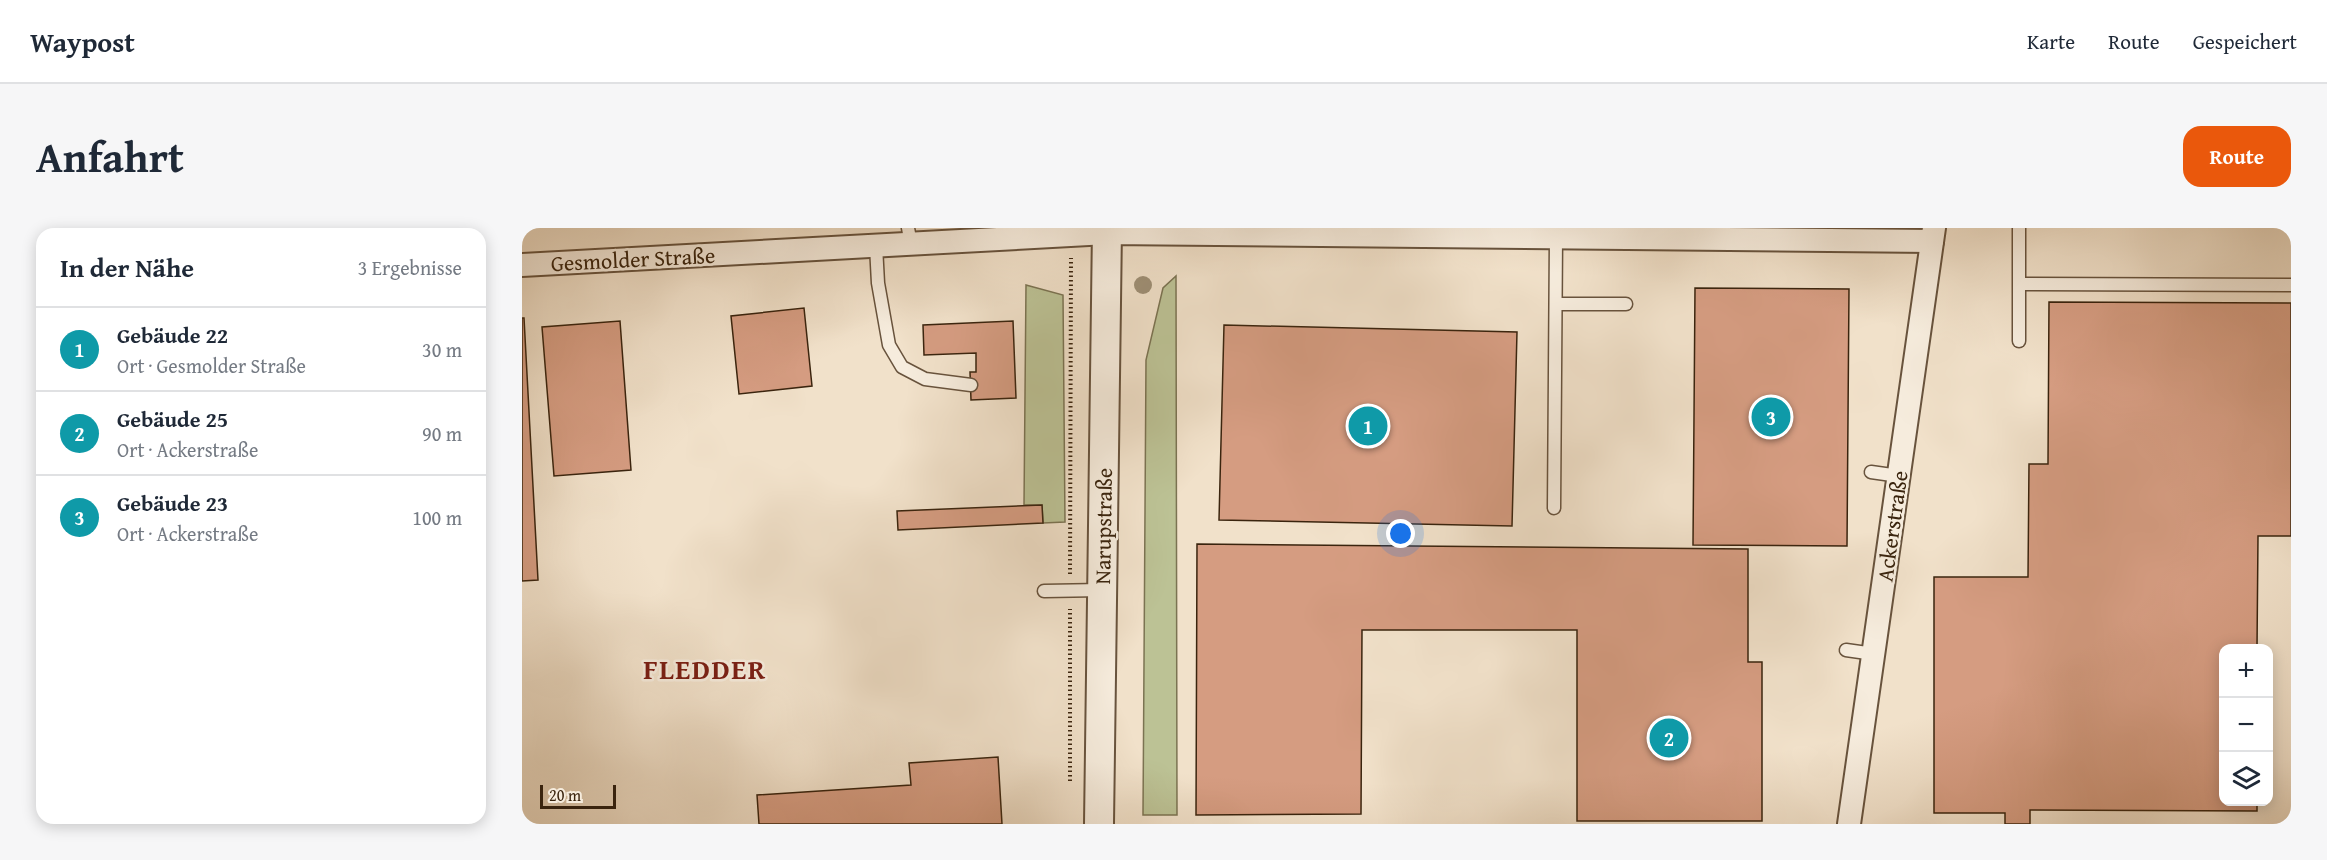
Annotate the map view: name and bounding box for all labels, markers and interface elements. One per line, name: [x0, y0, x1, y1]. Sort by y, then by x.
text: Waypost: [30, 21, 135, 62]
text: Karte: [2027, 26, 2075, 57]
text: Route: [2108, 26, 2160, 57]
text: Gespeichert: [2193, 26, 2297, 57]
text: Anfahrt: [36, 126, 184, 187]
button: Route: [2183, 126, 2291, 187]
street label: Gesmolder Straße: [550, 239, 716, 279]
text: In der Nähe: [60, 248, 194, 287]
text: 3 Ergebnisse: [358, 253, 462, 282]
text: Gebäude 22: [117, 319, 228, 351]
text: 1: [74, 335, 85, 364]
text: 30 m: [422, 335, 462, 364]
text: Ort · Gesmolder Straße: [117, 351, 306, 380]
pin: 3: [1752, 394, 1790, 440]
text: Gebäude 25: [117, 403, 228, 435]
pin: 1: [1348, 404, 1388, 448]
text: 2: [74, 419, 85, 448]
text: 90 m: [422, 419, 462, 448]
text: Ort · Ackerstraße: [117, 435, 258, 464]
street label: Narupstraße: [1086, 467, 1120, 585]
street label: Ackerstraße: [1868, 468, 1916, 584]
text: Gebäude 23: [117, 487, 228, 519]
text: 3: [74, 503, 85, 532]
text: 100 m: [412, 503, 462, 532]
text: Ort · Ackerstraße: [117, 519, 258, 548]
your location: [1386, 519, 1415, 548]
map controls: [2219, 644, 2273, 806]
button: +: [2219, 644, 2273, 698]
district label: FLEDDER: [643, 648, 767, 689]
button: −: [2219, 698, 2273, 752]
pin: 2: [1650, 716, 1688, 760]
button: layers: [2219, 752, 2273, 806]
scale bar: [540, 782, 616, 810]
text: 20 m: [549, 783, 581, 807]

